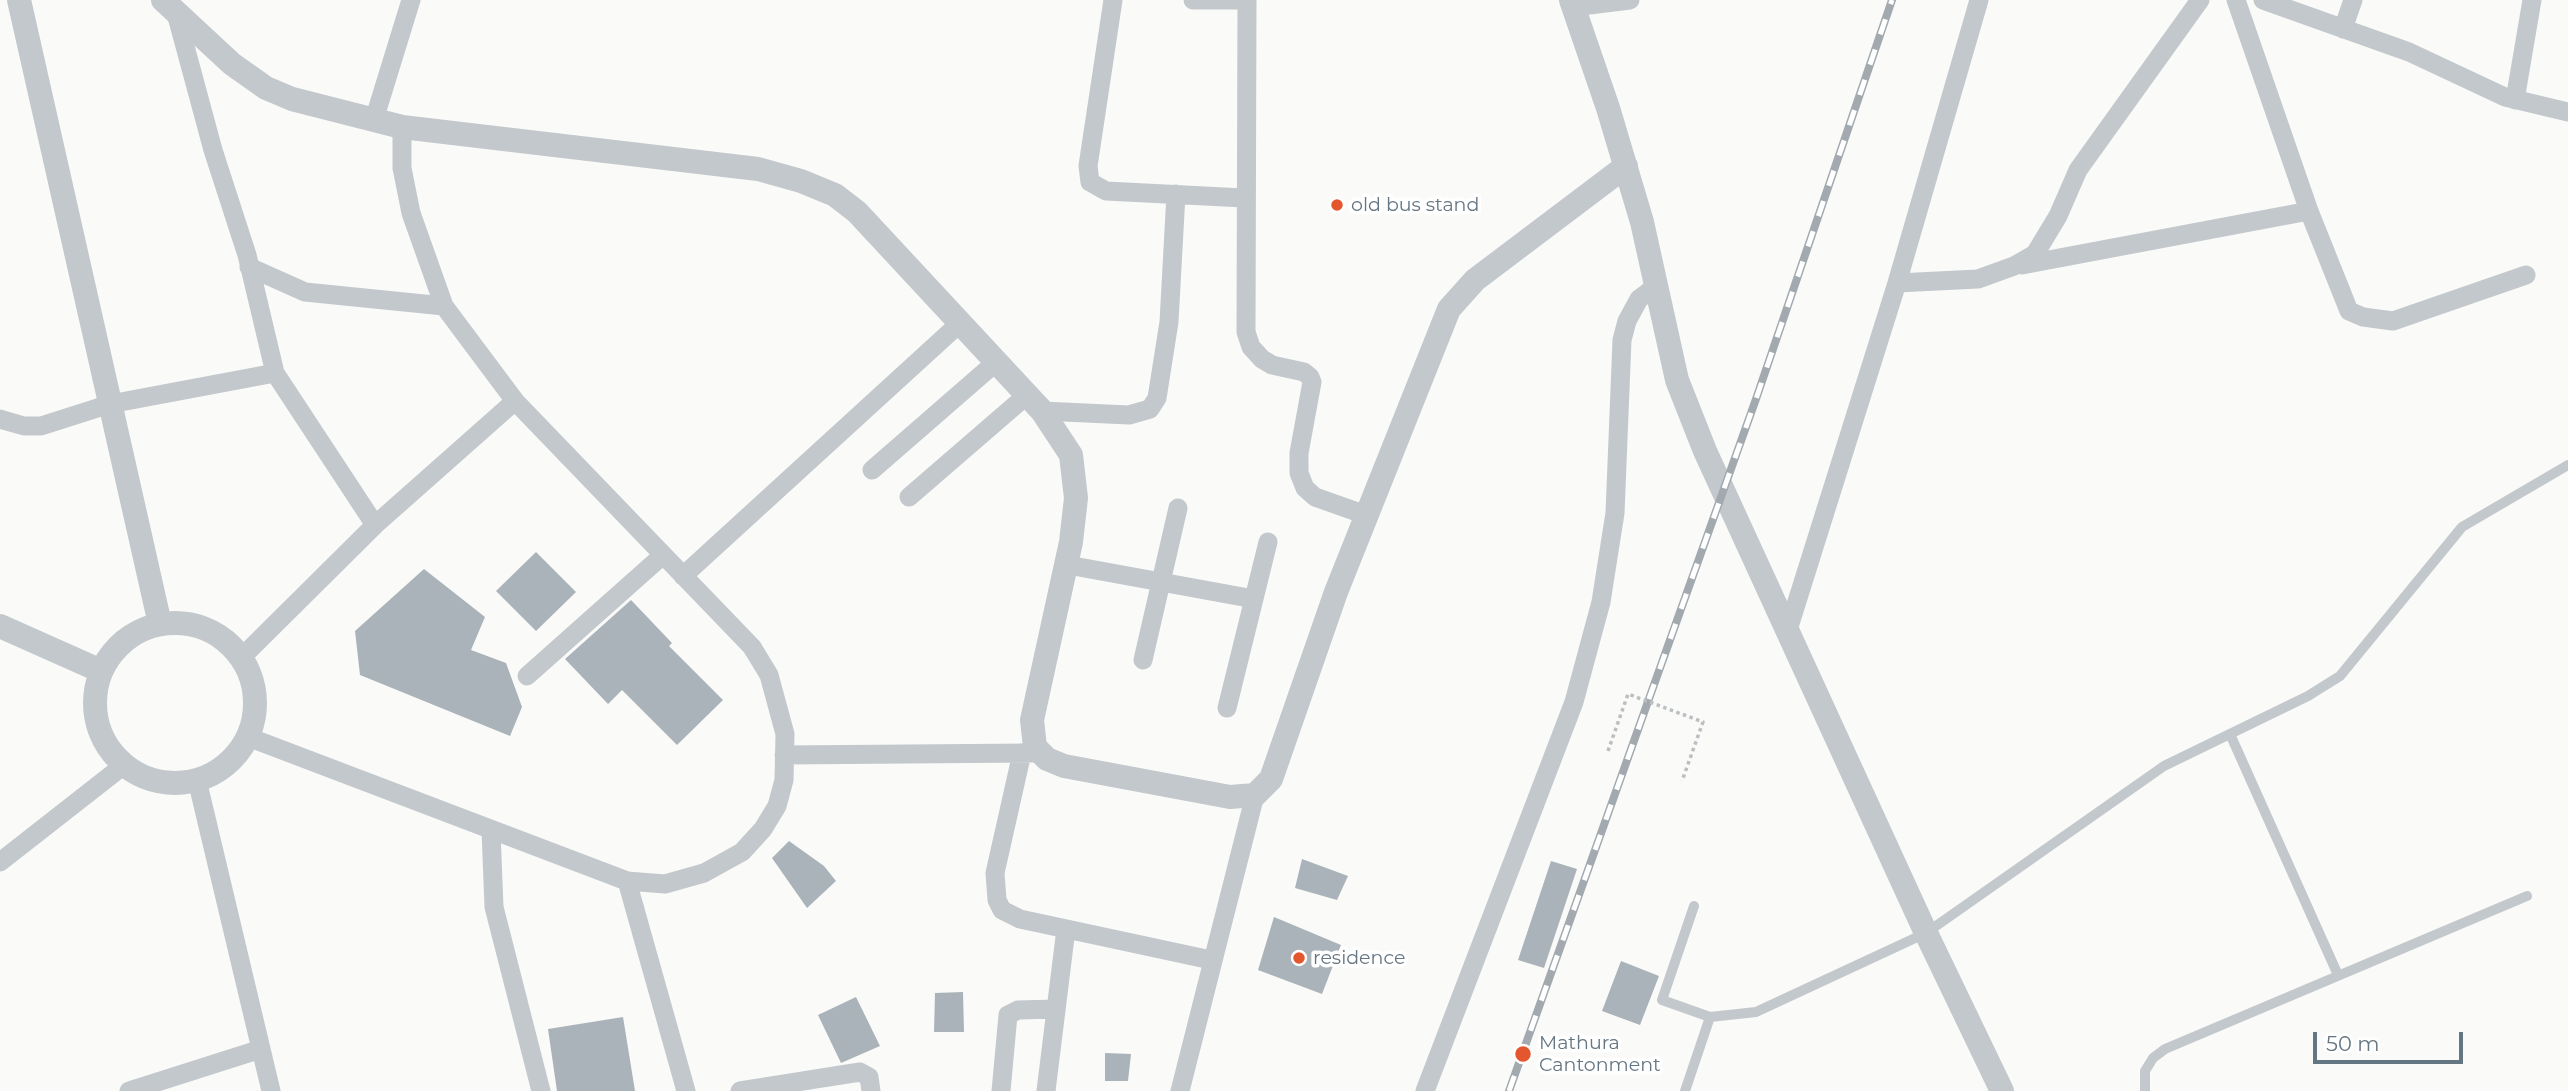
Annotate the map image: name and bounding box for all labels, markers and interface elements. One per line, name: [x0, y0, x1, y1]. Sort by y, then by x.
place label: old bus stand: [1351, 194, 1479, 216]
marker: old bus stand: [1329, 197, 1345, 213]
place label: residence: [1313, 947, 1405, 969]
marker: residence: [1291, 950, 1307, 966]
scale bar: [2316, 1018, 2466, 1062]
text: 50 m: [2326, 1031, 2380, 1056]
place label: Mathura Cantonment: [1539, 1032, 1661, 1076]
marker: Mathura Cantonment: [1513, 1044, 1533, 1064]

